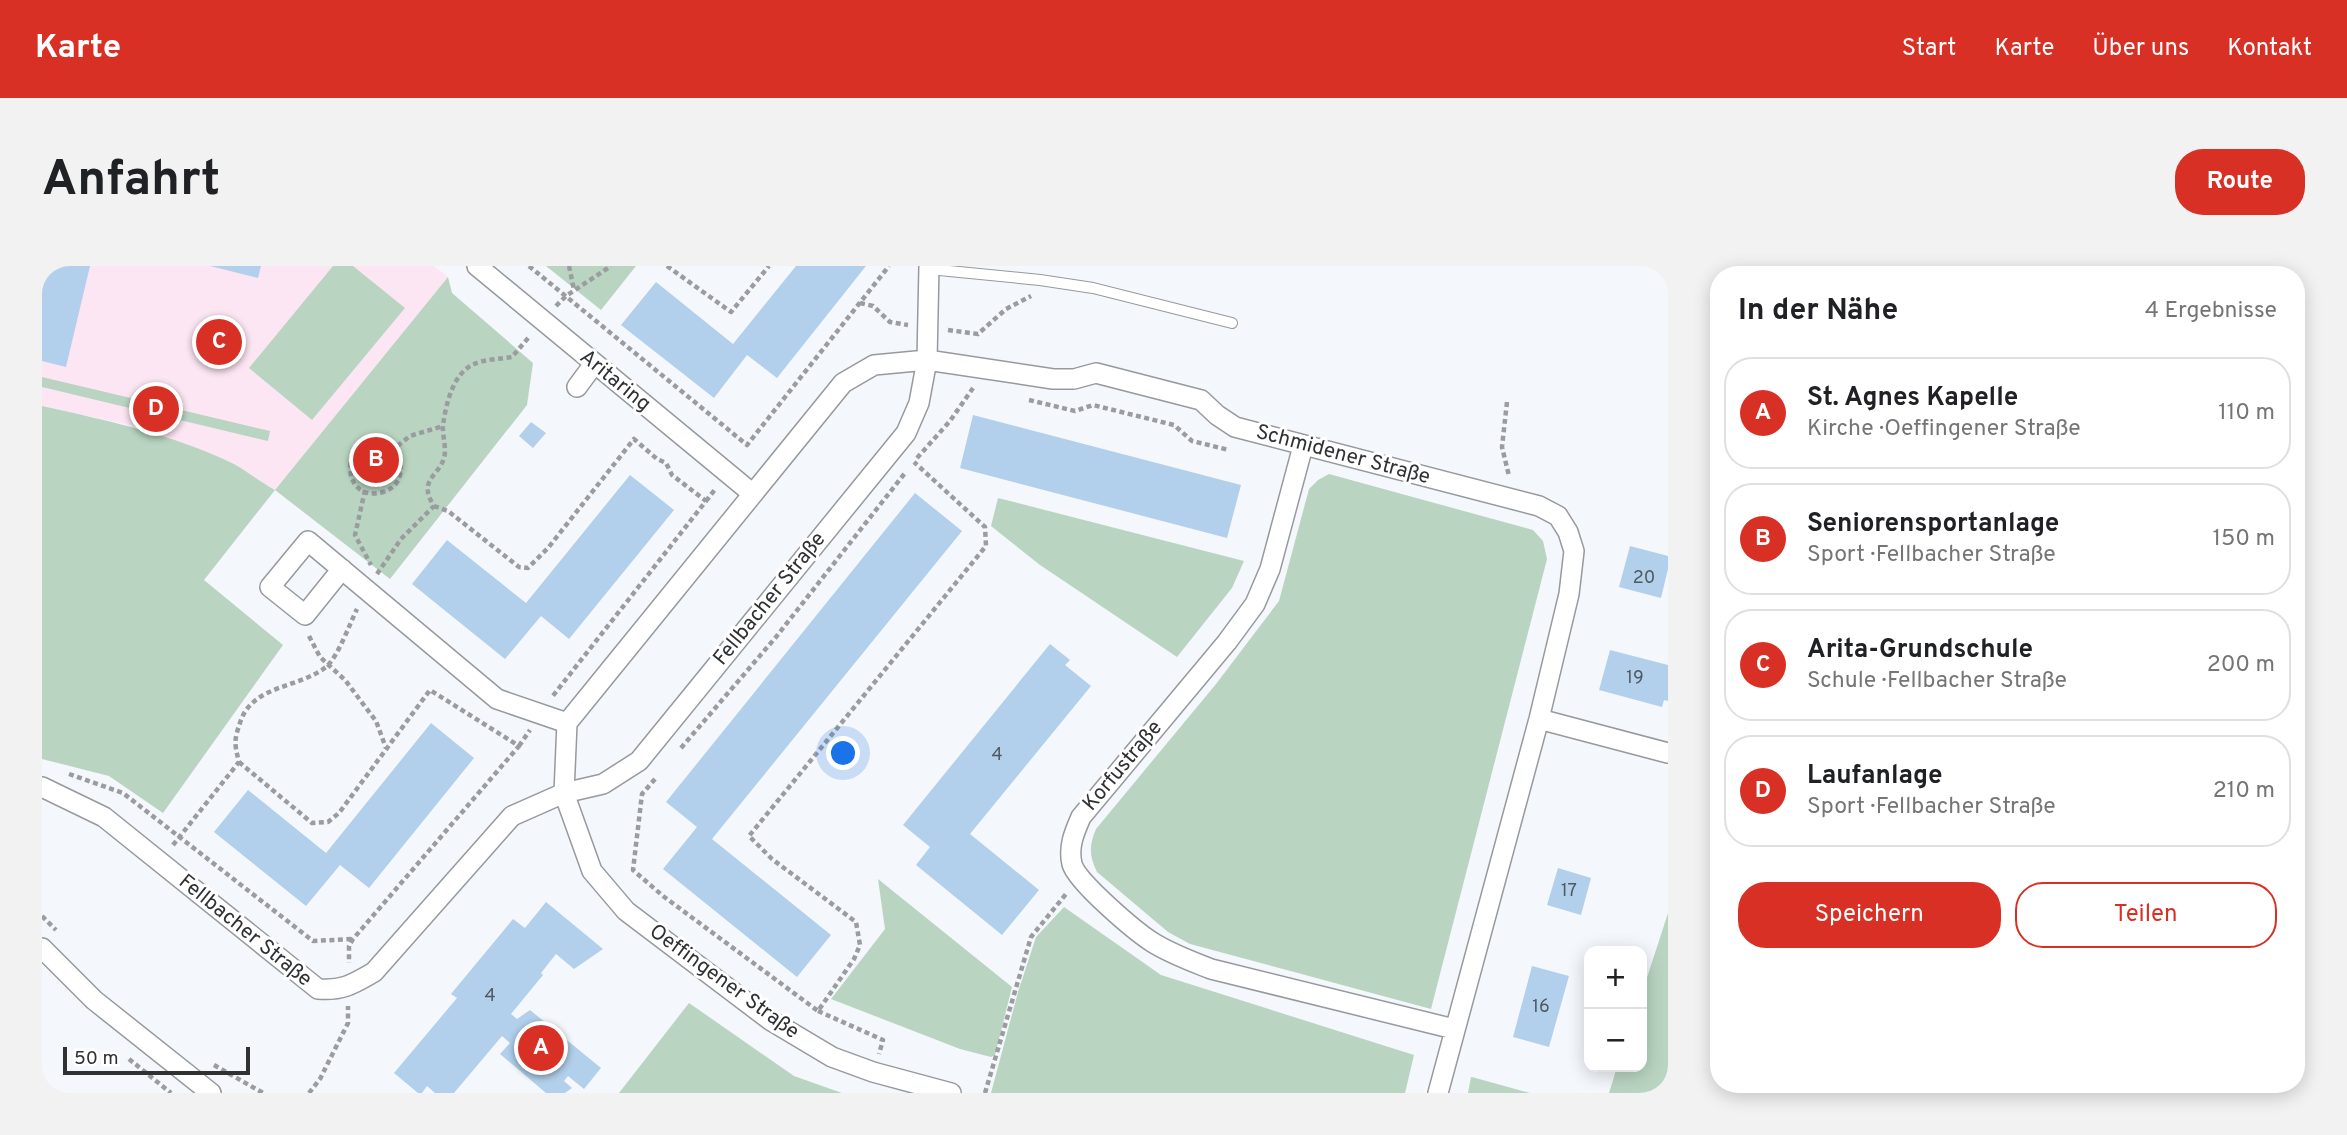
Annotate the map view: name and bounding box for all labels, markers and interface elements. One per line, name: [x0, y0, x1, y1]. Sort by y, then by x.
text: Karte: [35, 28, 121, 70]
text: Start: [1902, 34, 1956, 64]
text: Karte: [1994, 34, 2054, 64]
text: Über uns: [2092, 34, 2189, 64]
text: Kontakt: [2227, 34, 2312, 64]
button: Route: [2175, 149, 2305, 215]
text: Anfahrt: [42, 151, 220, 213]
text: In der Nähe: [1738, 293, 1898, 330]
text: 4 Ergebnisse: [2145, 297, 2277, 326]
pin: C: [196, 316, 242, 368]
street label: Aritaring: [574, 344, 656, 418]
text: St. Agnes Kapelle: [1807, 382, 2018, 415]
pin: D: [133, 383, 179, 435]
text: A: [1755, 399, 1771, 428]
text: 110 m: [2218, 399, 2275, 428]
text: Kirche · Oeffingener Straße: [1807, 415, 2081, 444]
street label: Schmidener Straße: [1253, 419, 1433, 491]
pin: B: [353, 434, 399, 486]
text: Seniorensportanlage: [1807, 508, 2059, 541]
text: B: [1755, 525, 1771, 554]
text: 150 m: [2213, 525, 2275, 554]
street label: Fellbacher Straße: [708, 527, 832, 671]
text: Sport · Fellbacher Straße: [1807, 541, 2056, 570]
house number: 20: [1633, 567, 1655, 590]
text: Arita-Grundschule: [1807, 634, 2033, 667]
text: C: [1756, 651, 1770, 680]
text: 200 m: [2207, 651, 2275, 680]
house number: 19: [1626, 667, 1644, 690]
text: Schule · Fellbacher Straße: [1807, 667, 2067, 696]
street label: Korfustraße: [1077, 715, 1169, 817]
your location: [826, 736, 860, 770]
house number: 4: [991, 744, 1003, 767]
text: Laufanlage: [1807, 760, 1942, 793]
text: D: [1755, 777, 1771, 806]
text: 210 m: [2213, 777, 2275, 806]
text: Sport · Fellbacher Straße: [1807, 793, 2056, 822]
street label: Fellbacher Straße: [173, 869, 317, 993]
house number: 17: [1561, 880, 1577, 903]
button: Speichern: [1738, 882, 2001, 948]
button: Teilen: [2015, 882, 2277, 948]
street label: Oeffingener Straße: [644, 918, 804, 1046]
map controls: [1584, 946, 1647, 1072]
button: +: [1584, 946, 1647, 1009]
house number: 4: [484, 985, 496, 1008]
house number: 16: [1532, 996, 1550, 1019]
button: −: [1584, 1009, 1647, 1072]
pin: A: [518, 1022, 564, 1074]
scale bar: [63, 1044, 250, 1076]
text: 50 m: [74, 1047, 119, 1071]

